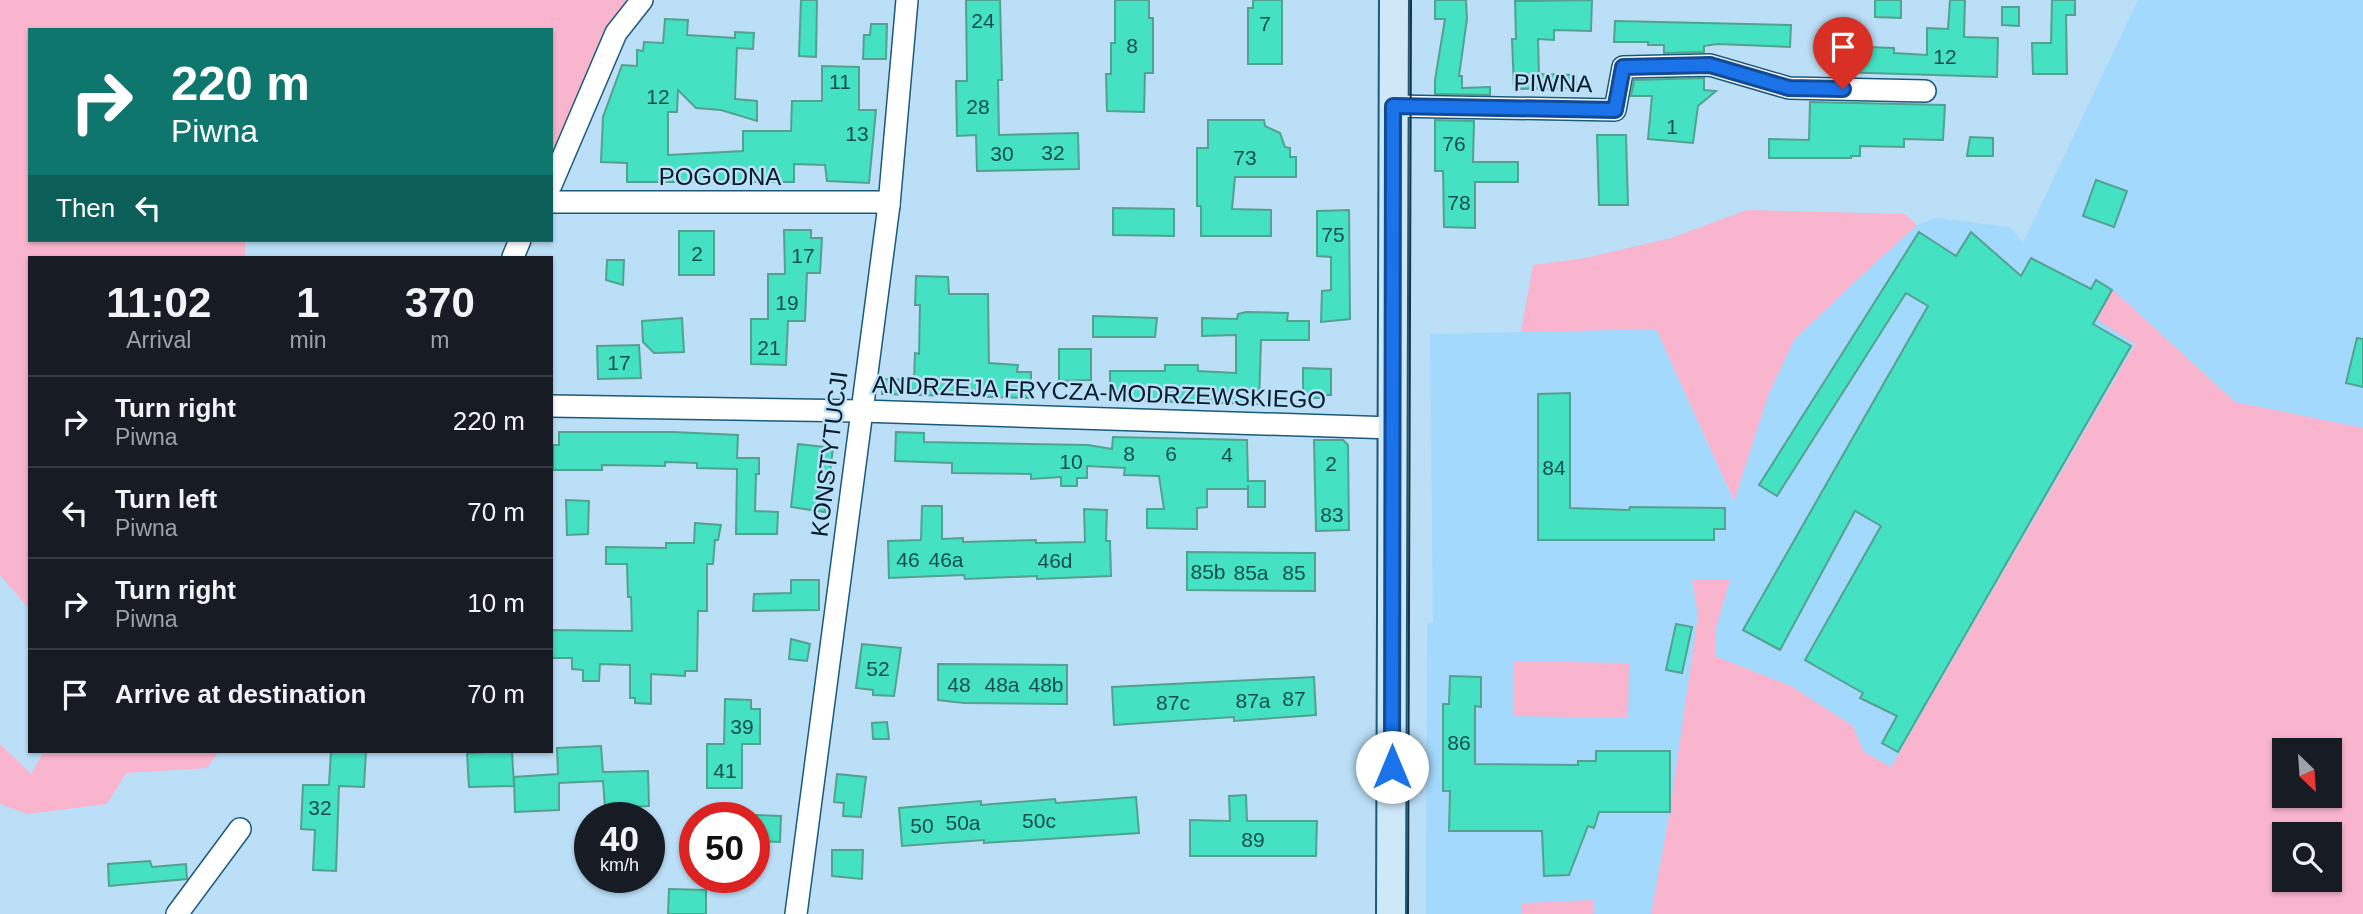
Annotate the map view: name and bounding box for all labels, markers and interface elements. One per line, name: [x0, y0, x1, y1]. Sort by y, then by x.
house number: 24: [971, 9, 995, 32]
house number: 7: [1259, 12, 1271, 35]
pin: [1813, 17, 1873, 89]
icon: arrive: [1824, 28, 1862, 66]
house number: 8: [1126, 34, 1138, 57]
house number: 12: [1933, 45, 1957, 68]
icon: right: [56, 56, 147, 147]
text: 220 m: [171, 56, 310, 110]
street label: PIWNA: [1513, 69, 1593, 97]
house number: 11: [829, 70, 851, 93]
house number: 12: [646, 85, 670, 108]
house number: 28: [966, 95, 990, 118]
text: Piwna: [171, 113, 258, 149]
house number: 1: [1666, 115, 1678, 138]
house number: 13: [845, 122, 869, 145]
house number: 76: [1442, 132, 1466, 155]
house number: 32: [1041, 141, 1065, 164]
house number: 30: [990, 142, 1014, 165]
house number: 73: [1233, 146, 1257, 169]
street label: POGODNA: [659, 163, 781, 190]
icon: left: [129, 189, 167, 227]
house number: 78: [1447, 191, 1471, 214]
text: Then: [56, 193, 115, 223]
house number: 75: [1321, 223, 1345, 246]
house number: 2: [691, 242, 703, 265]
house number: 17: [791, 244, 815, 267]
text: 11:02: [106, 279, 211, 326]
text: 1: [296, 279, 320, 326]
text: 370: [405, 279, 475, 326]
house number: 19: [775, 291, 799, 314]
text: Arrival: [126, 327, 191, 353]
text: min: [289, 327, 327, 353]
text: m: [430, 327, 449, 353]
house number: 21: [757, 336, 781, 359]
house number: 17: [607, 351, 631, 374]
street label: KONSTYTUCJI: [805, 370, 853, 538]
street label: ANDRZEJA FRYCZA-MODRZEWSKIEGO: [872, 371, 1326, 413]
text: Turn right: [115, 393, 236, 423]
icon: right: [56, 403, 94, 441]
text: 220 m: [453, 406, 525, 436]
text: Piwna: [115, 424, 178, 450]
house number: 8: [1123, 442, 1135, 465]
house number: 6: [1165, 442, 1177, 465]
house number: 4: [1221, 443, 1233, 466]
house number: 10: [1059, 450, 1083, 473]
house number: 2: [1325, 452, 1337, 475]
house number: 84: [1542, 456, 1566, 479]
text: Turn left: [115, 484, 217, 514]
icon: left: [56, 494, 94, 532]
text: 70 m: [467, 497, 525, 527]
house number: 83: [1320, 503, 1344, 526]
text: Piwna: [115, 515, 178, 541]
house number: 46: [896, 548, 920, 571]
house number: 46a: [928, 548, 964, 571]
house number: 46d: [1037, 549, 1073, 572]
house number: 85b: [1190, 560, 1226, 583]
house number: 85a: [1233, 561, 1269, 584]
house number: 85: [1282, 561, 1306, 584]
text: Turn right: [115, 575, 236, 605]
icon: right: [56, 585, 94, 623]
text: 10 m: [467, 588, 525, 618]
text: Piwna: [115, 606, 178, 632]
house number: 52: [866, 657, 890, 680]
house number: 48: [947, 673, 971, 696]
house number: 48a: [984, 673, 1020, 696]
house number: 48b: [1028, 673, 1064, 696]
icon: arrive: [56, 676, 94, 714]
text: Arrive at destination: [115, 679, 366, 709]
text: 70 m: [467, 679, 525, 709]
house number: 87: [1282, 687, 1306, 710]
house number: 87a: [1235, 689, 1271, 712]
house number: 87c: [1156, 691, 1190, 714]
house number: 39: [730, 715, 754, 738]
position arrow: [1355, 730, 1429, 804]
house number: 86: [1447, 731, 1471, 754]
north arrow: [2272, 738, 2342, 808]
map controls: [2272, 738, 2342, 892]
house number: 41: [713, 759, 737, 782]
house number: 32: [308, 796, 332, 819]
speed limit sign: 50: [679, 802, 770, 893]
house number: 50c: [1022, 809, 1056, 832]
house number: 50a: [945, 811, 981, 834]
house number: 50: [910, 814, 934, 837]
text: 40: [600, 819, 639, 858]
button: search: [2272, 822, 2342, 892]
house number: 89: [1241, 828, 1265, 851]
text: km/h: [600, 855, 639, 875]

